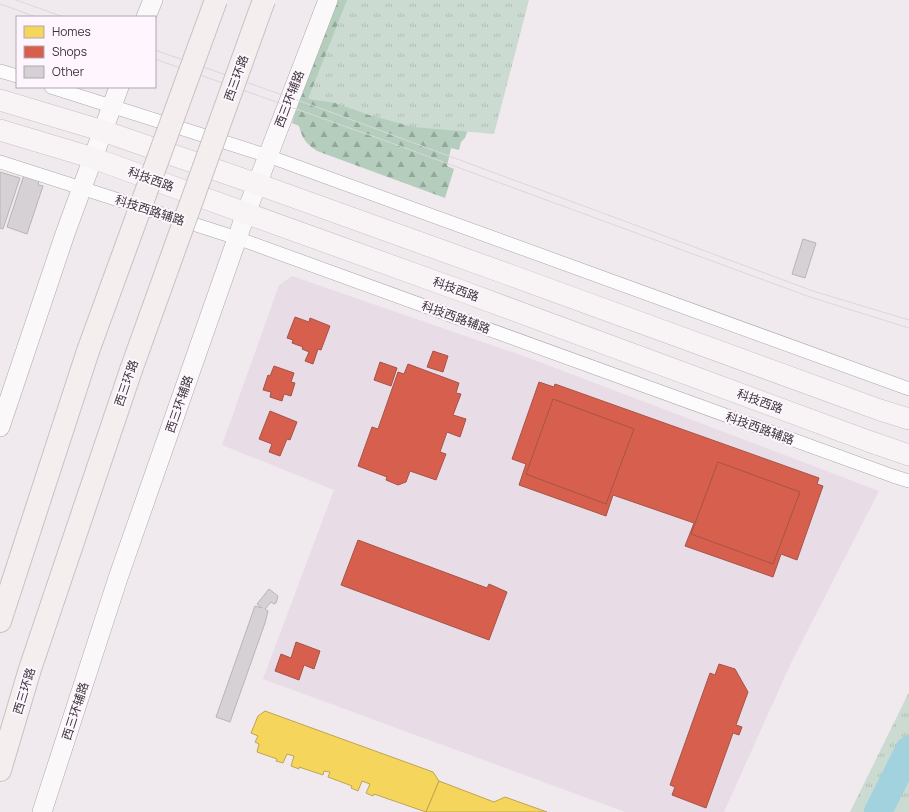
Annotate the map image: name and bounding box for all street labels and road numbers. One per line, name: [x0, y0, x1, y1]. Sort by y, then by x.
street label: 西三环路: [220, 53, 252, 103]
street label: 西三环辅路: [270, 68, 308, 130]
street label: 科技西路: [126, 163, 176, 195]
street label: 科技西路辅路: [113, 191, 187, 229]
street label: 科技西路: [431, 273, 481, 305]
street label: 科技西路辅路: [419, 297, 493, 337]
street label: 西三环路: [110, 358, 142, 408]
street label: 西三环辅路: [161, 373, 197, 435]
street label: 科技西路: [735, 385, 785, 417]
street label: 科技西路辅路: [723, 408, 797, 448]
street label: 西三环路: [9, 666, 39, 716]
street label: 西三环辅路: [58, 680, 92, 742]

